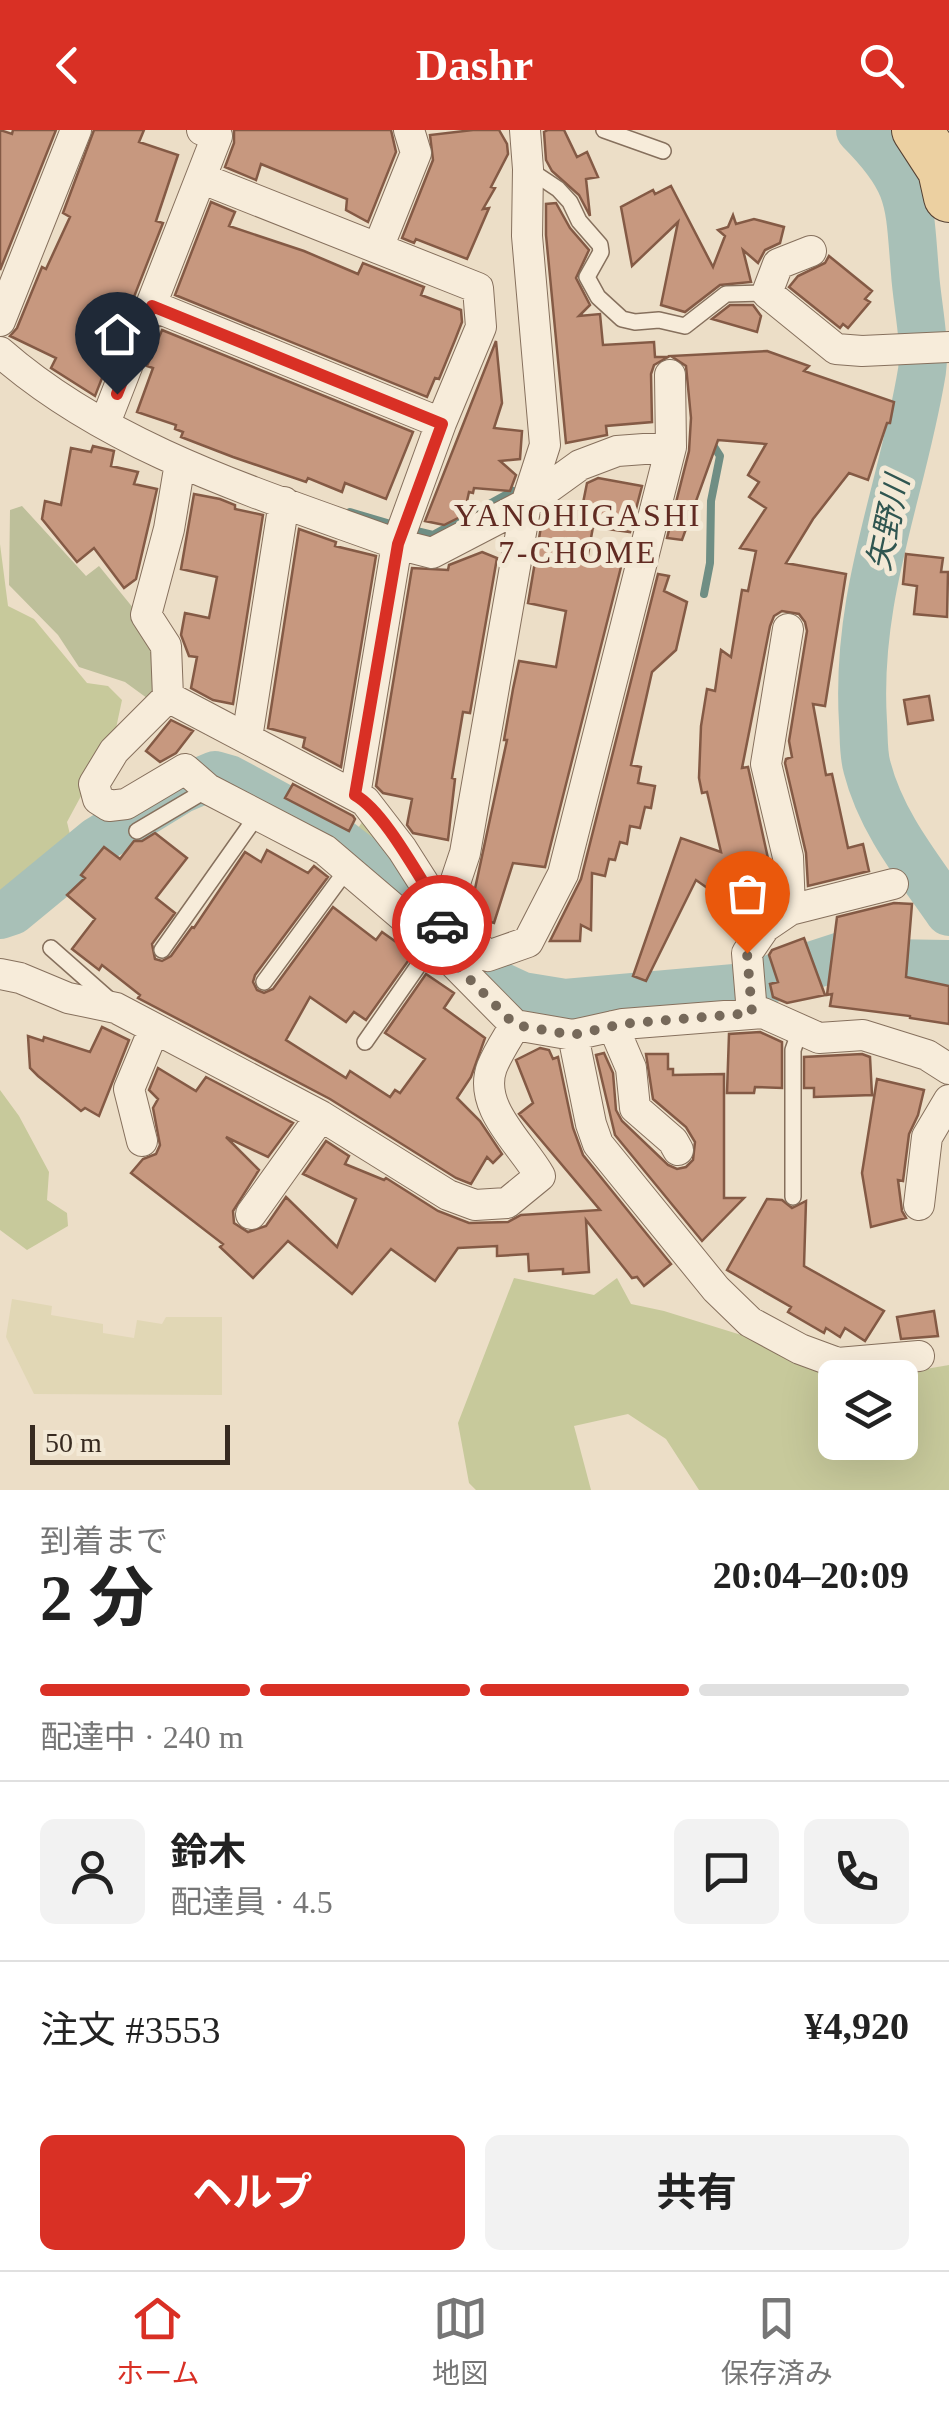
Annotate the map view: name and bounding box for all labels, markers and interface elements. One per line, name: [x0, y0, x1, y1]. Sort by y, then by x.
icon: back: [40, 38, 95, 93]
icon: search: [854, 38, 909, 93]
text: Dashr: [416, 40, 533, 90]
pin: [75, 292, 160, 395]
icon: home: [90, 307, 145, 362]
water label: 矢野川: [860, 469, 916, 574]
district label: YANOHIGASHI 7-CHOME: [454, 497, 702, 570]
pin: [705, 851, 790, 954]
icon: bag: [720, 866, 775, 921]
courier: [392, 875, 492, 975]
icon: car: [415, 898, 470, 953]
map controls: [818, 1360, 918, 1460]
button: layers: [818, 1360, 918, 1460]
scale bar: [30, 1420, 230, 1464]
text: 50 m: [45, 1427, 102, 1458]
text: 到着まで: [40, 1523, 168, 1559]
text: 20:04–20:09: [713, 1554, 909, 1596]
text: 2 分: [40, 1562, 154, 1634]
text: 配達中 · 240 m: [40, 1719, 244, 1755]
button: person: [40, 1819, 145, 1924]
button: chat: [674, 1819, 779, 1924]
button: phone: [804, 1819, 909, 1924]
text: 鈴木: [170, 1831, 246, 1873]
text: 配達員 · 4.5: [170, 1884, 333, 1920]
text: ¥4,920: [805, 2005, 909, 2047]
text: 注文 #3553: [40, 2009, 221, 2051]
button: ヘルプ: [40, 2135, 465, 2250]
button: 共有: [485, 2135, 909, 2250]
tab: ホーム: [116, 2291, 199, 2391]
tab: 地図: [432, 2291, 488, 2391]
tab: 保存済み: [721, 2291, 833, 2391]

